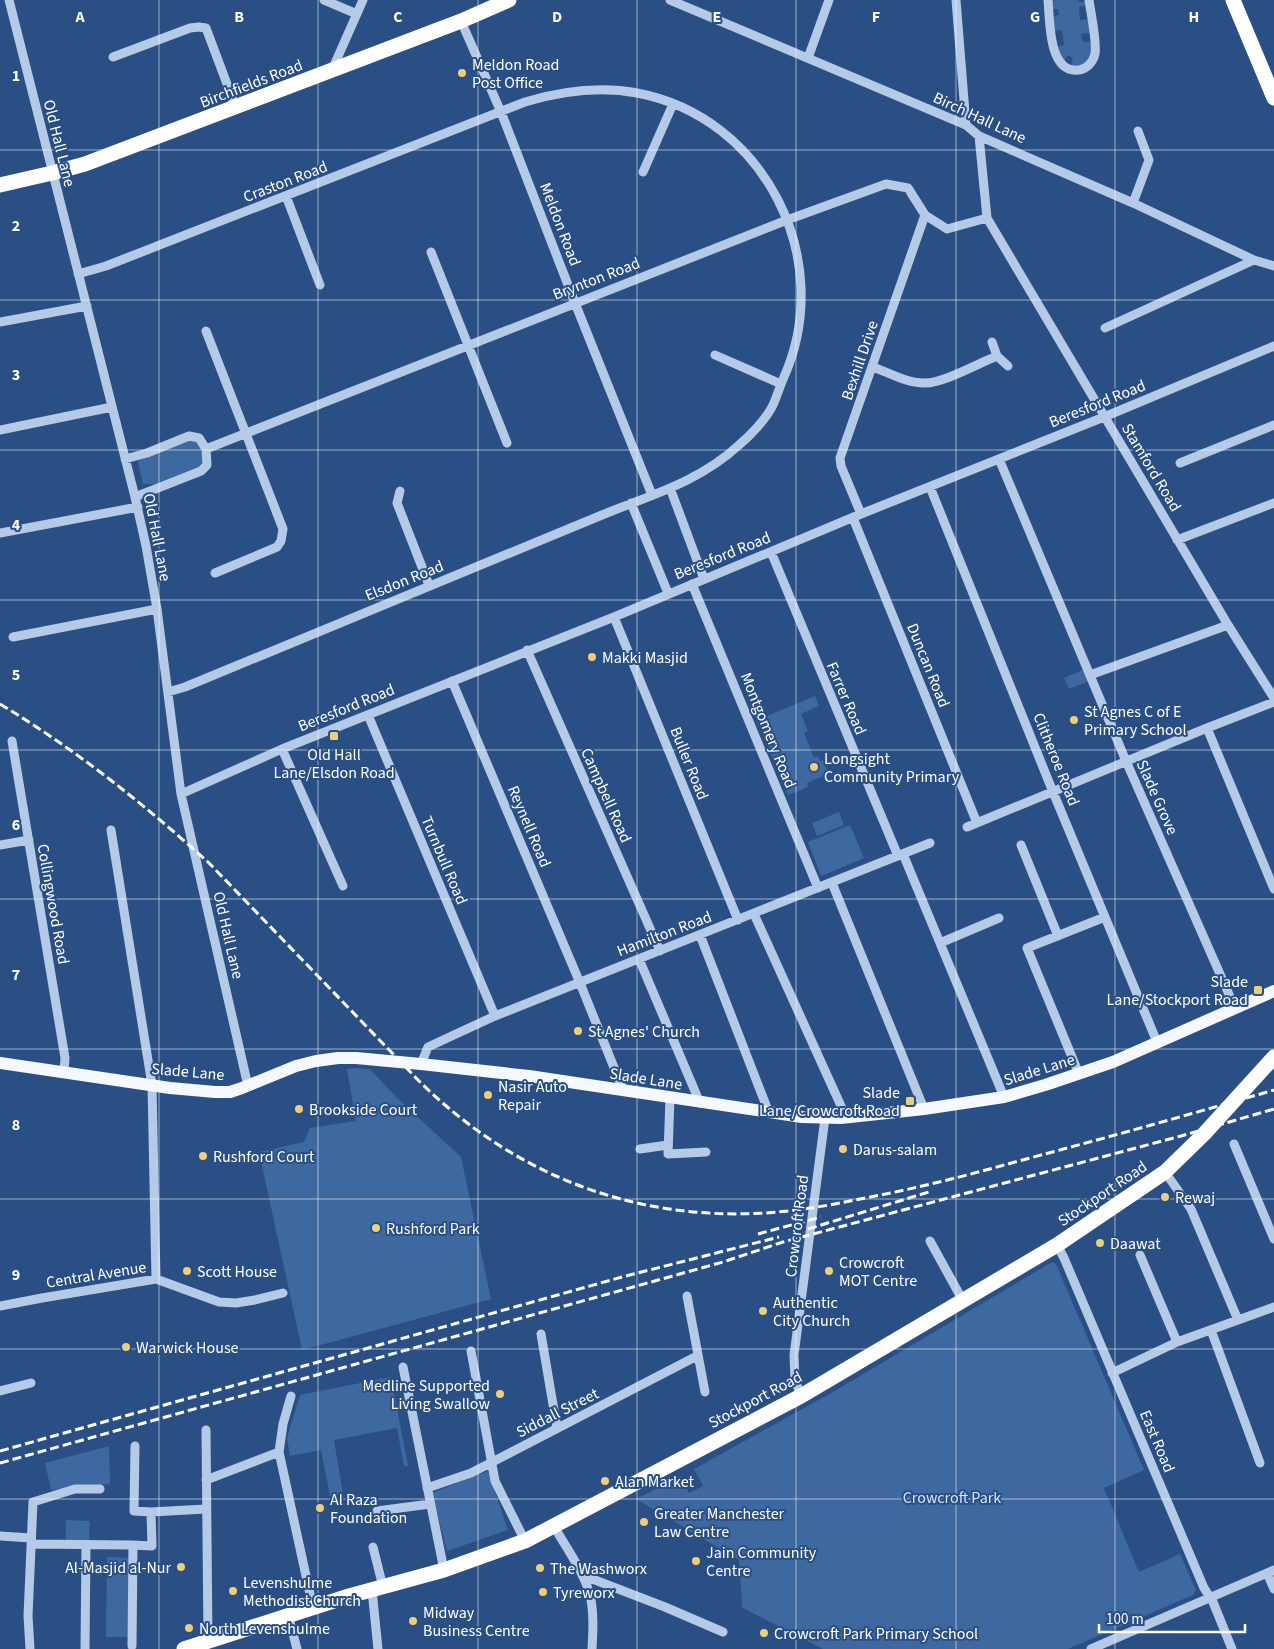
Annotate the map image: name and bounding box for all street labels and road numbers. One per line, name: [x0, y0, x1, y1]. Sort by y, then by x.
street label: Birchfields Road: [197, 54, 306, 114]
street label: Birch Hall Lane: [929, 87, 1030, 149]
street label: Old Hall Lane: [38, 97, 81, 189]
street label: Craston Road: [240, 156, 331, 208]
street label: Meldon Road: [534, 180, 586, 269]
street label: Brynton Road: [550, 252, 643, 306]
street label: Bexhill Drive: [836, 317, 884, 403]
street label: Beresford Road: [1046, 375, 1149, 433]
street label: Stamford Road: [1116, 419, 1186, 516]
street label: Old Hall Lane: [138, 491, 176, 583]
street label: Beresford Road: [671, 527, 774, 585]
street label: Elsdon Road: [362, 555, 447, 607]
street label: Duncan Road: [901, 620, 955, 711]
street label: Farrer Road: [821, 658, 871, 738]
street label: Montgomery Road: [735, 669, 801, 792]
street label: Beresford Road: [295, 679, 398, 737]
street label: Clitheroe Road: [1027, 709, 1085, 809]
street label: Buller Road: [664, 723, 714, 803]
street label: Campbell Road: [575, 744, 637, 846]
street label: Slade Grove: [1131, 756, 1183, 838]
street label: Reynell Road: [502, 782, 556, 871]
street label: Turnbull Road: [416, 813, 473, 908]
street label: Collingwood Road: [32, 842, 74, 966]
street label: Old Hall Lane: [207, 889, 249, 981]
street label: Hamilton Road: [614, 906, 715, 962]
street label: Slade Lane: [1001, 1049, 1078, 1091]
street label: Slade Lane: [150, 1058, 225, 1086]
street label: Slade Lane: [608, 1062, 684, 1096]
street label: Stockport Road: [1054, 1156, 1152, 1232]
street label: Crowcroft Road: [780, 1174, 814, 1279]
street label: Central Avenue: [45, 1256, 148, 1294]
street label: Stockport Road: [705, 1366, 806, 1434]
street label: Siddall Street: [512, 1382, 603, 1443]
street label: East Road: [1134, 1407, 1180, 1476]

